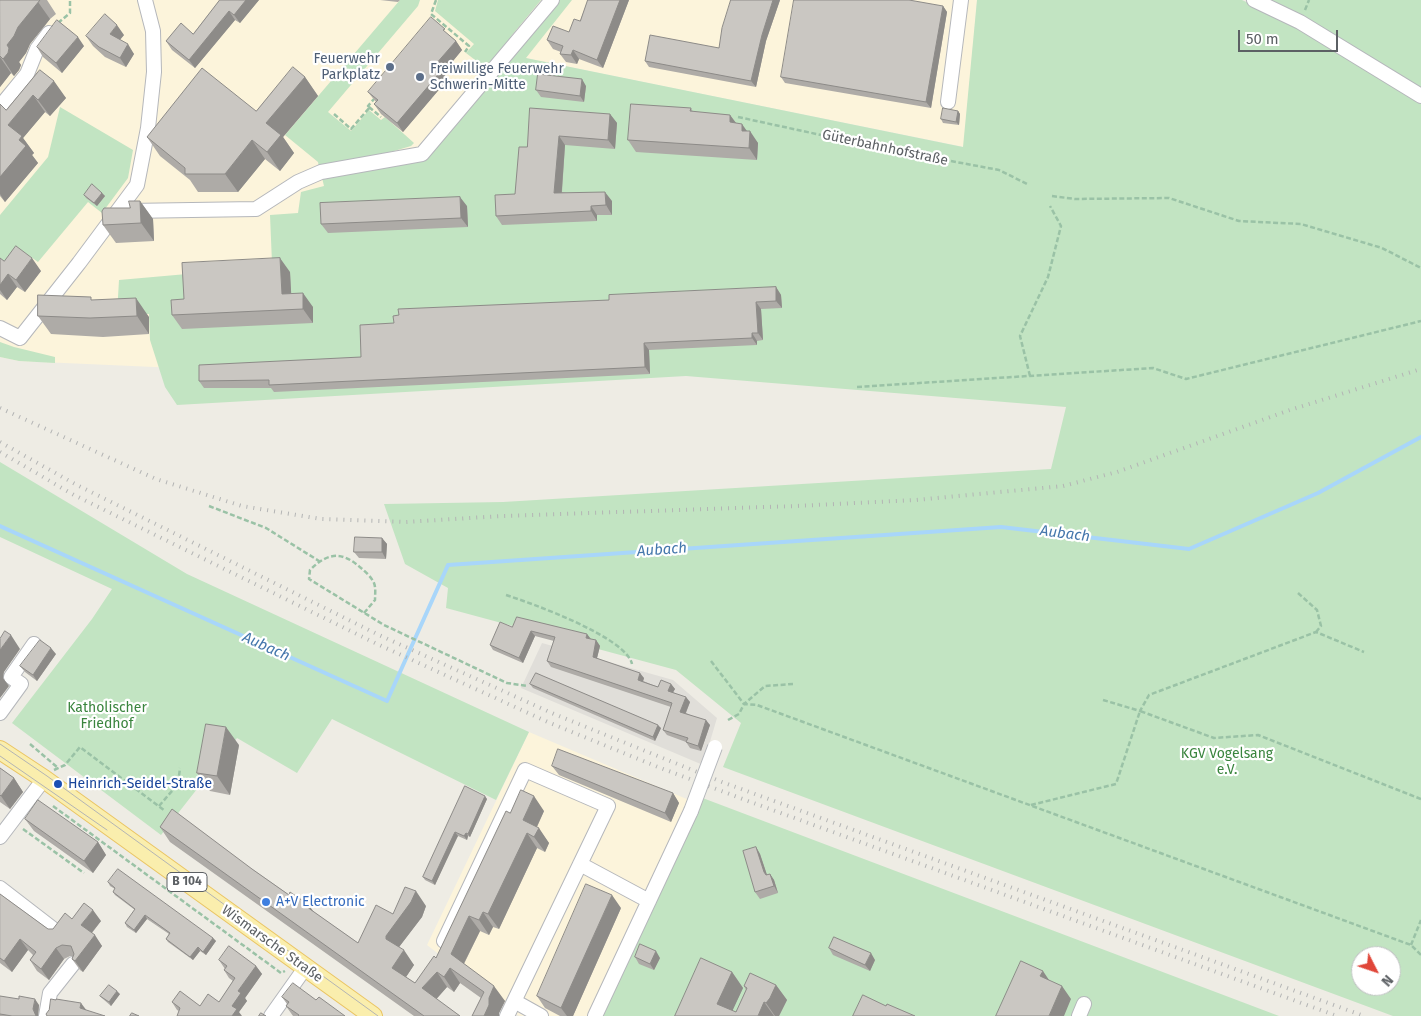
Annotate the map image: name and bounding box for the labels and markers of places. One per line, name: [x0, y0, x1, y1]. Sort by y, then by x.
place label: Feuerwehr Parkplatz: [314, 51, 380, 84]
marker: Feuerwehr Parkplatz: [384, 61, 396, 73]
place label: Freiwillige Feuerwehr Schwerin-Mitte: [430, 61, 564, 94]
marker: Freiwillige Feuerwehr Schwerin-Mitte: [414, 71, 426, 83]
place label: Heinrich-Seidel-Straße: [68, 776, 212, 792]
marker: Heinrich-Seidel-Straße: [52, 778, 64, 790]
place label: A+V Electronic: [276, 894, 365, 910]
marker: A+V Electronic: [260, 896, 272, 908]

